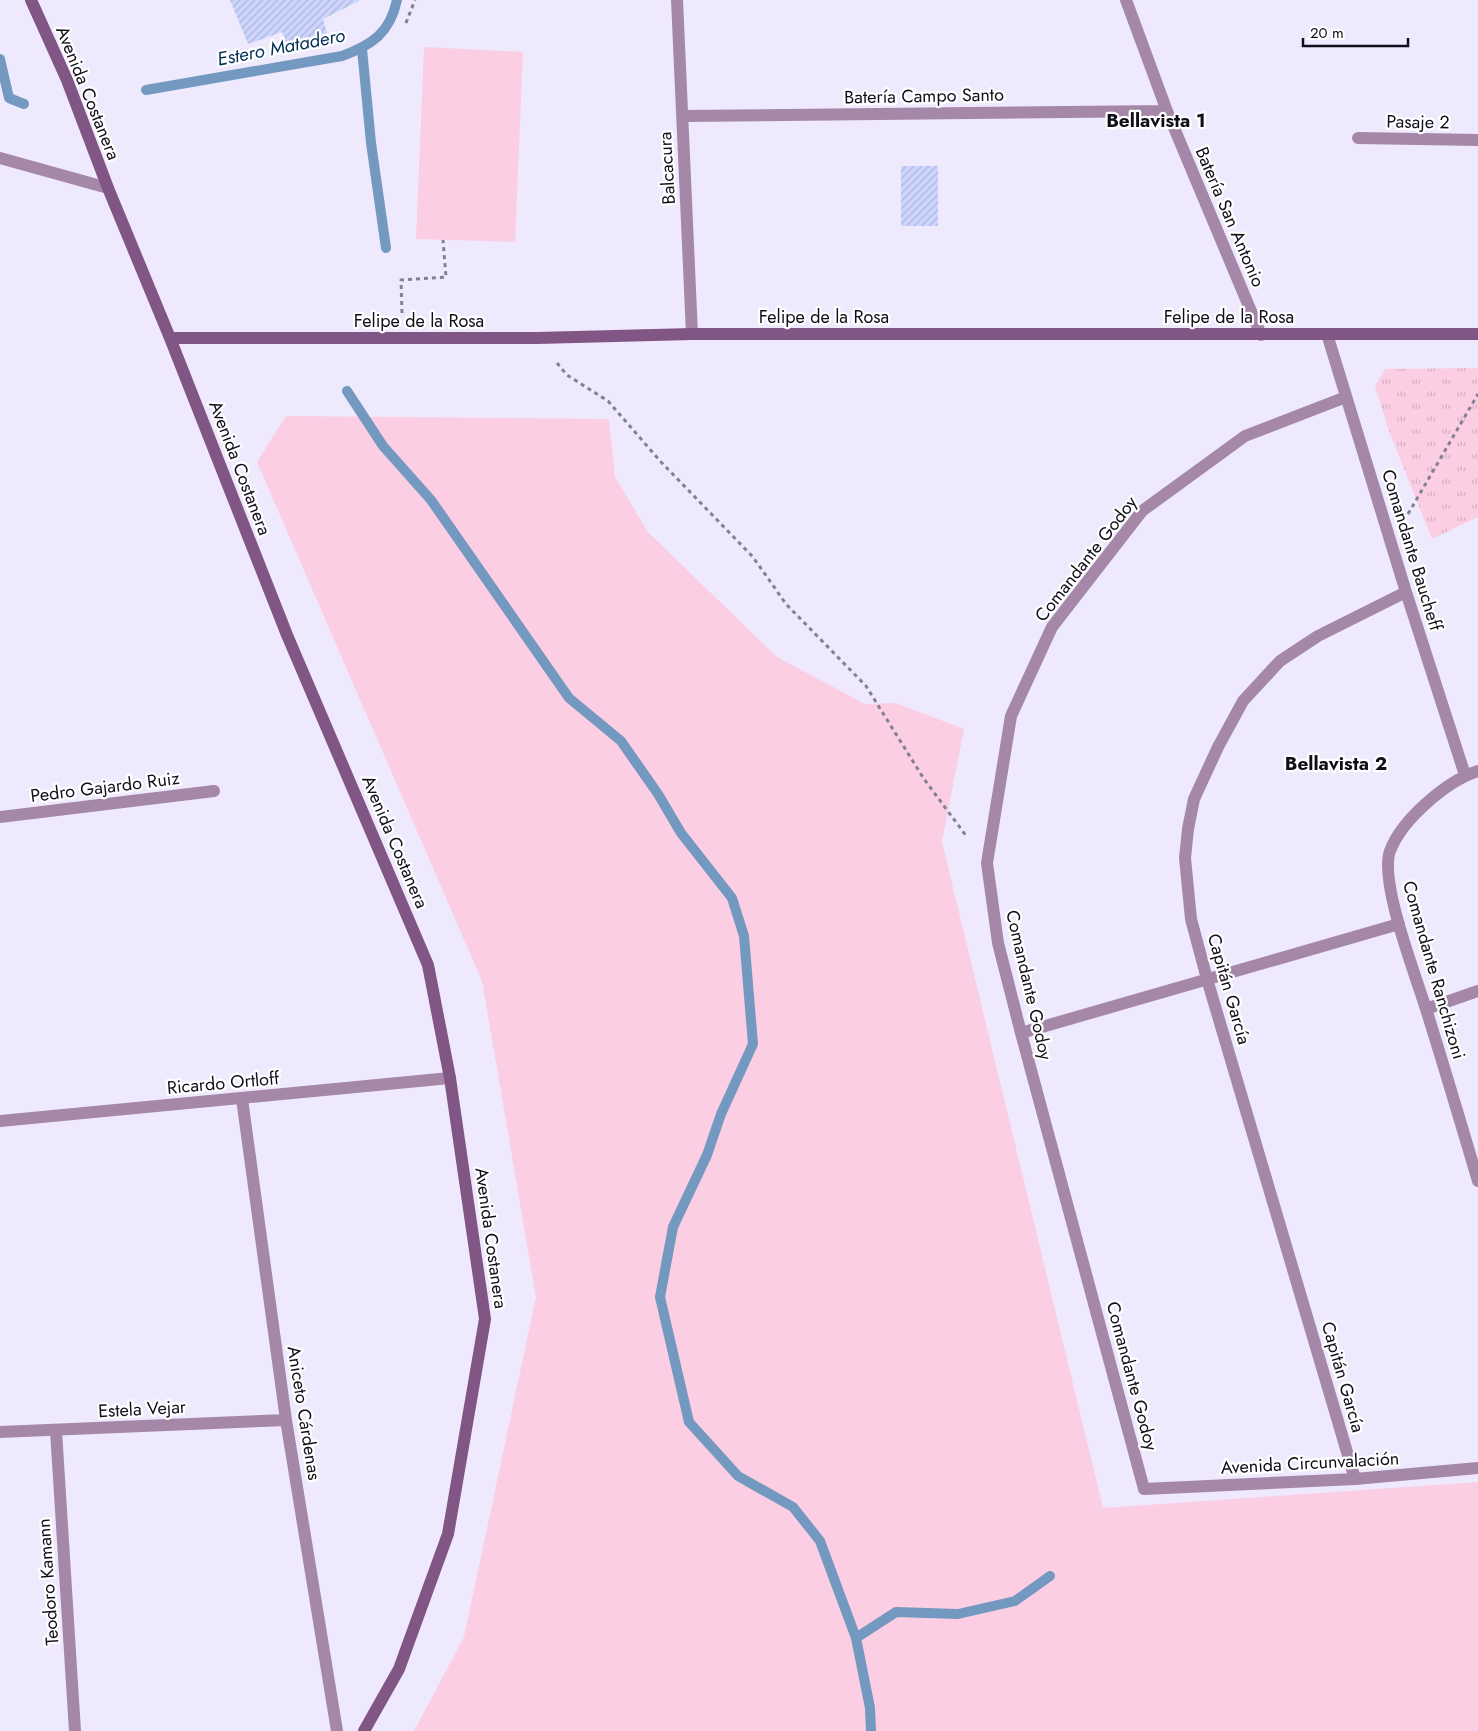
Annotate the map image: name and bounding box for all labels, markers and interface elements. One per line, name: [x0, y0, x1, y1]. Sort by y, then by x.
scale bar: [1303, 15, 1408, 47]
water label: Estero Matadero: [215, 21, 347, 73]
street label: Avenida Costanera: [49, 22, 127, 164]
text: 20 m: [1310, 22, 1344, 44]
street label: Batería Campo Santo: [844, 82, 1004, 110]
district label: Bellavista 1: [1106, 107, 1206, 134]
street label: Pasaje 2: [1386, 108, 1450, 136]
street label: Balcacura: [652, 131, 682, 205]
street label: Batería San Antonio: [1189, 143, 1271, 291]
street label: Felipe de la Rosa: [759, 304, 889, 330]
street label: Felipe de la Rosa: [1164, 304, 1294, 330]
street label: Felipe de la Rosa: [354, 308, 484, 334]
street label: Avenida Costanera: [202, 397, 278, 539]
street label: Comandante Baucheff: [1375, 466, 1449, 635]
street label: Comandante Godoy: [1029, 491, 1143, 627]
district label: Bellavista 2: [1285, 750, 1387, 777]
street label: Pedro Gajardo Ruiz: [29, 765, 182, 809]
street label: Avenida Costanera: [355, 771, 435, 913]
street label: Comandante Ranchizoni: [1396, 878, 1472, 1062]
street label: Comandante Godoy: [999, 907, 1059, 1063]
street label: Capitán García: [1201, 930, 1257, 1048]
street label: Ricardo Ortloff: [166, 1065, 281, 1101]
street label: Avenida Costanera: [468, 1166, 514, 1310]
street label: Comandante Godoy: [1100, 1299, 1164, 1453]
street label: Capitán García: [1315, 1318, 1371, 1436]
street label: Aniceto Cárdenas: [281, 1344, 327, 1482]
street label: Estela Vejar: [97, 1394, 187, 1424]
street label: Avenida Circunvalación: [1220, 1445, 1400, 1481]
street label: Teodoro Kamann: [31, 1518, 65, 1646]

